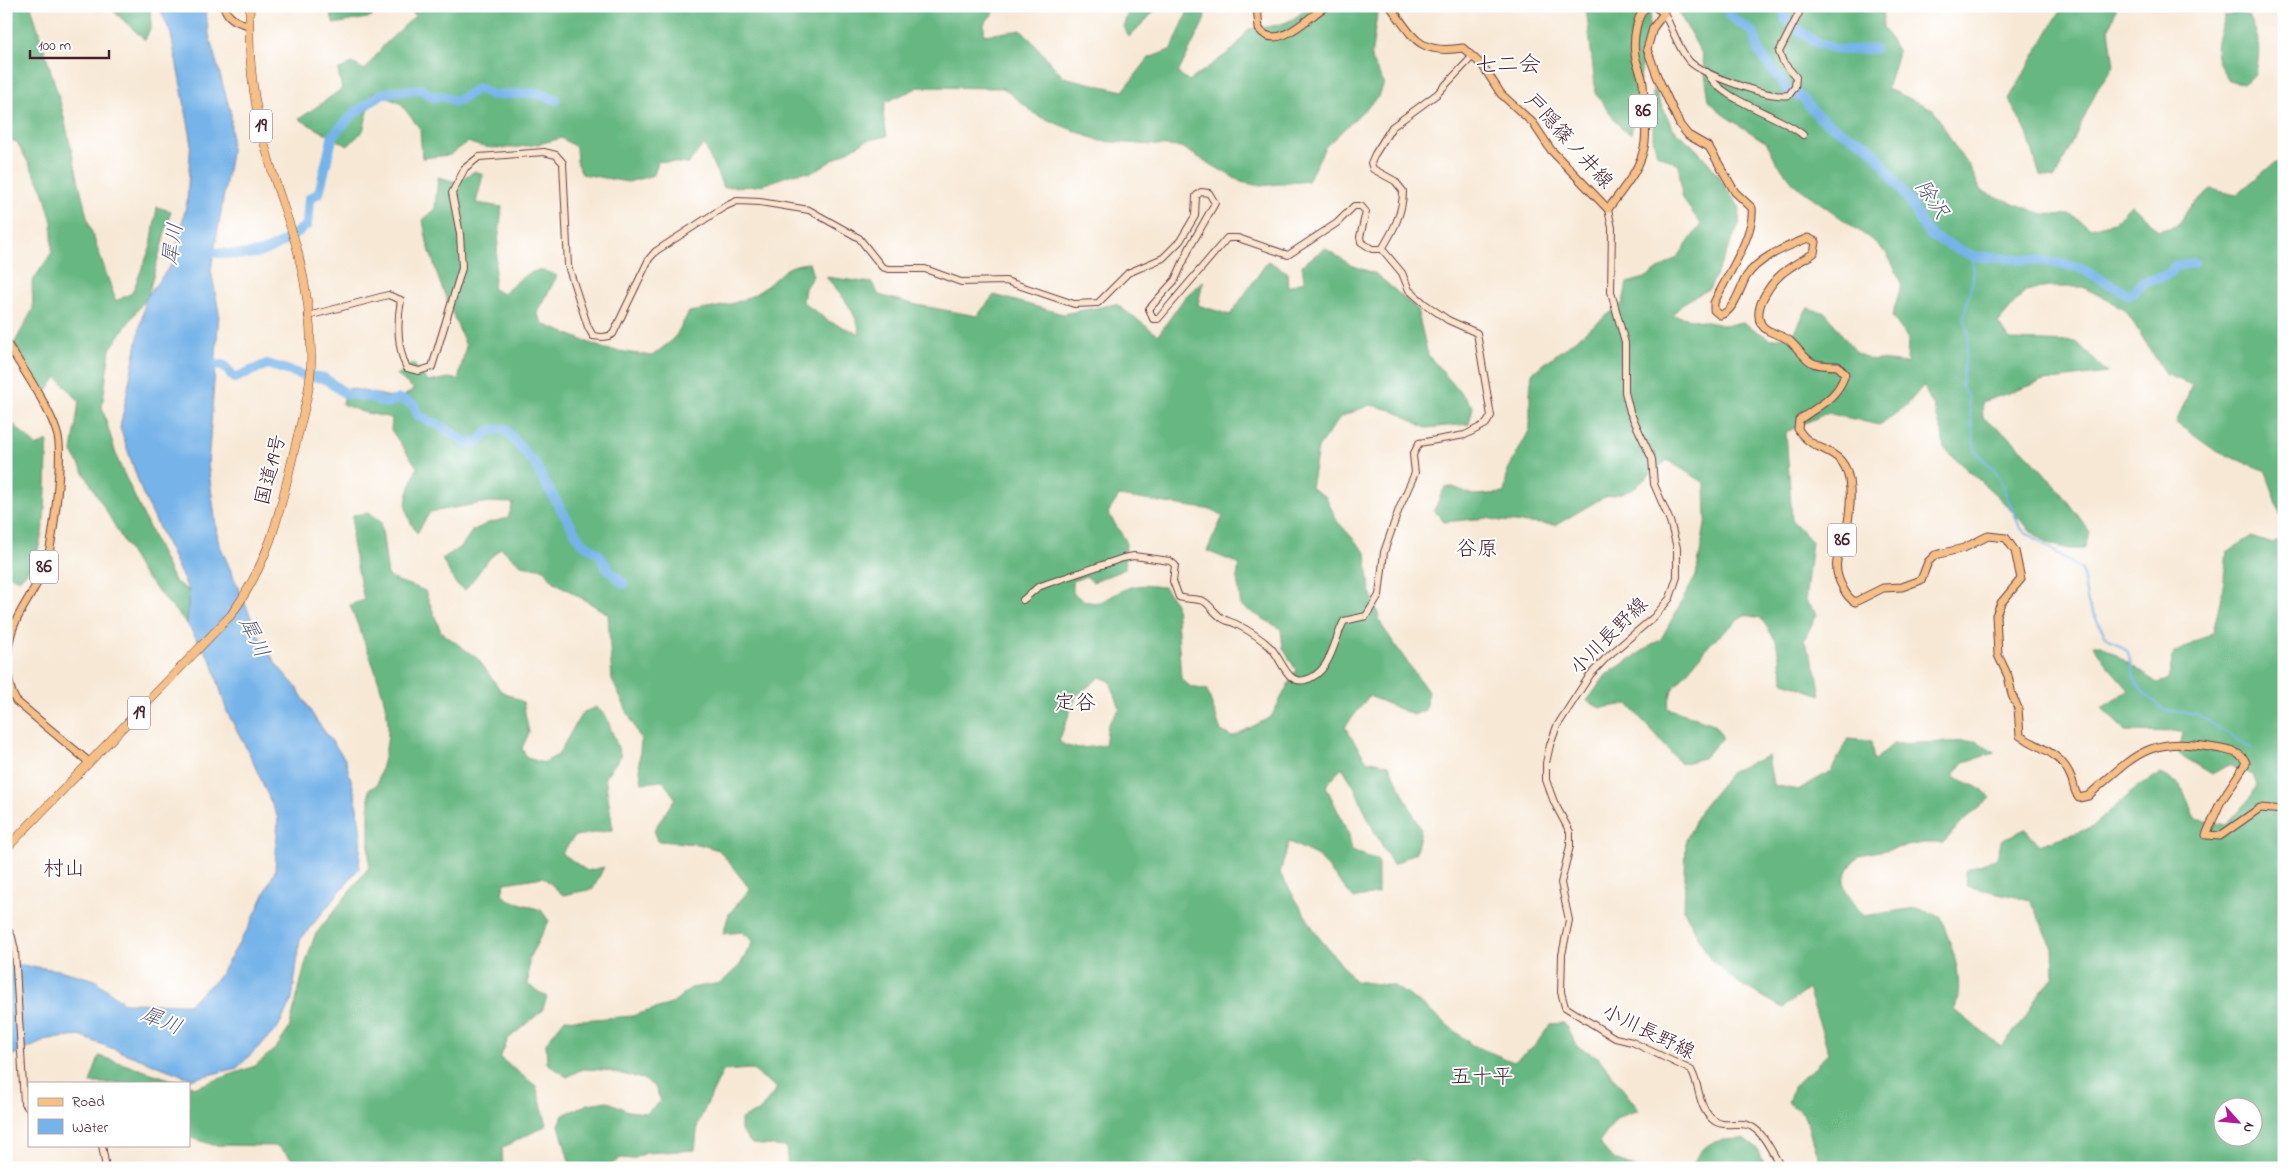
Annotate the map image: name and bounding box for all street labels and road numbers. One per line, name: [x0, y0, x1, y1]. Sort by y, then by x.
street label: 戸隠篠ノ井線: [1517, 88, 1619, 196]
road number: 86: [1629, 94, 1657, 128]
road number: 19: [250, 110, 272, 142]
street label: 国道19号: [249, 431, 295, 509]
road number: 86: [1828, 524, 1856, 556]
road number: 86: [30, 550, 58, 584]
street label: 小川長野線: [1564, 591, 1656, 683]
road number: 19: [128, 696, 150, 730]
street label: 小川長野線: [1597, 998, 1699, 1068]

